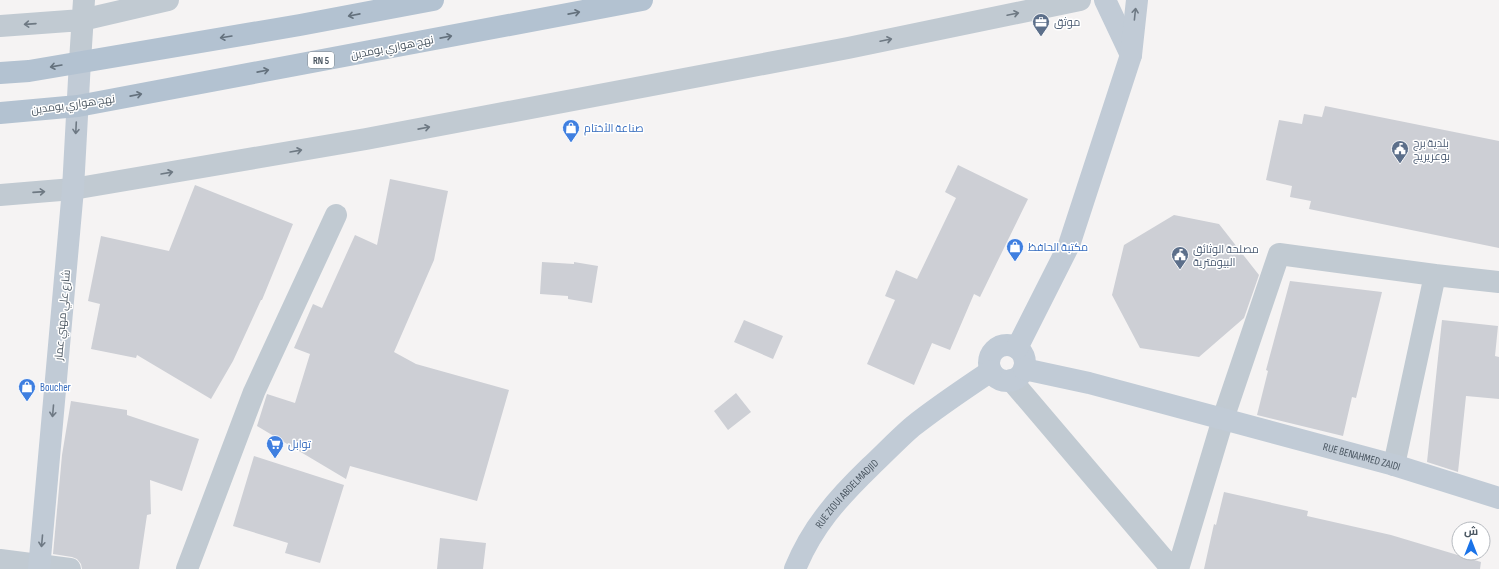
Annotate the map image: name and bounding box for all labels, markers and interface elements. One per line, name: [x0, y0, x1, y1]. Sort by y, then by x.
one-way arrow: [567, 8, 580, 16]
one-way arrow: [1132, 8, 1139, 21]
one-way arrow: [1006, 9, 1019, 17]
one-way arrow: [348, 11, 361, 19]
office icon: موثق: [1031, 12, 1051, 37]
place label: موثق: [1054, 16, 1080, 29]
one-way arrow: [24, 21, 37, 28]
one-way arrow: [439, 32, 452, 40]
street label: نهج هواري بومدين: [349, 33, 435, 64]
one-way arrow: [220, 34, 233, 42]
one-way arrow: [879, 36, 892, 44]
road number: RN 5: [308, 52, 334, 68]
one-way arrow: [50, 62, 63, 70]
one-way arrow: [257, 67, 270, 75]
one-way arrow: [129, 91, 142, 99]
street label: نهج هواري بومدين: [30, 92, 116, 119]
shop icon: صناعة الأختام: [561, 118, 581, 143]
one-way arrow: [73, 121, 80, 134]
place label: صناعة الأختام: [584, 122, 644, 136]
one-way arrow: [417, 124, 430, 132]
place label: بلدية برج بوعريريج: [1413, 137, 1450, 164]
public building icon: بلدية برج بوعريريج: [1390, 139, 1410, 164]
one-way arrow: [289, 147, 302, 155]
one-way arrow: [161, 169, 174, 177]
one-way arrow: [32, 188, 45, 196]
shop icon: مكتبة الحافظ: [1005, 237, 1025, 262]
place label: مكتبة الحافظ: [1028, 241, 1088, 254]
place label: مصلحة الوثائق البيومترية: [1193, 243, 1259, 269]
public building icon: مصلحة الوثائق البيومترية: [1170, 245, 1190, 270]
street label: شارع علي مهني عمار: [52, 269, 75, 362]
shop icon: Boucher: [17, 377, 37, 402]
place label: Boucher: [40, 381, 71, 394]
one-way arrow: [50, 404, 57, 417]
supermarket icon: توابل: [265, 434, 285, 459]
place label: توابل: [288, 438, 311, 451]
street label: RUE BENAHMED ZAIDI: [1322, 440, 1402, 474]
street label: RUE ZIOUI ABDELMADJID: [812, 457, 881, 531]
north arrow: [1451, 521, 1491, 561]
text: ش: [1464, 525, 1478, 538]
one-way arrow: [38, 534, 45, 547]

